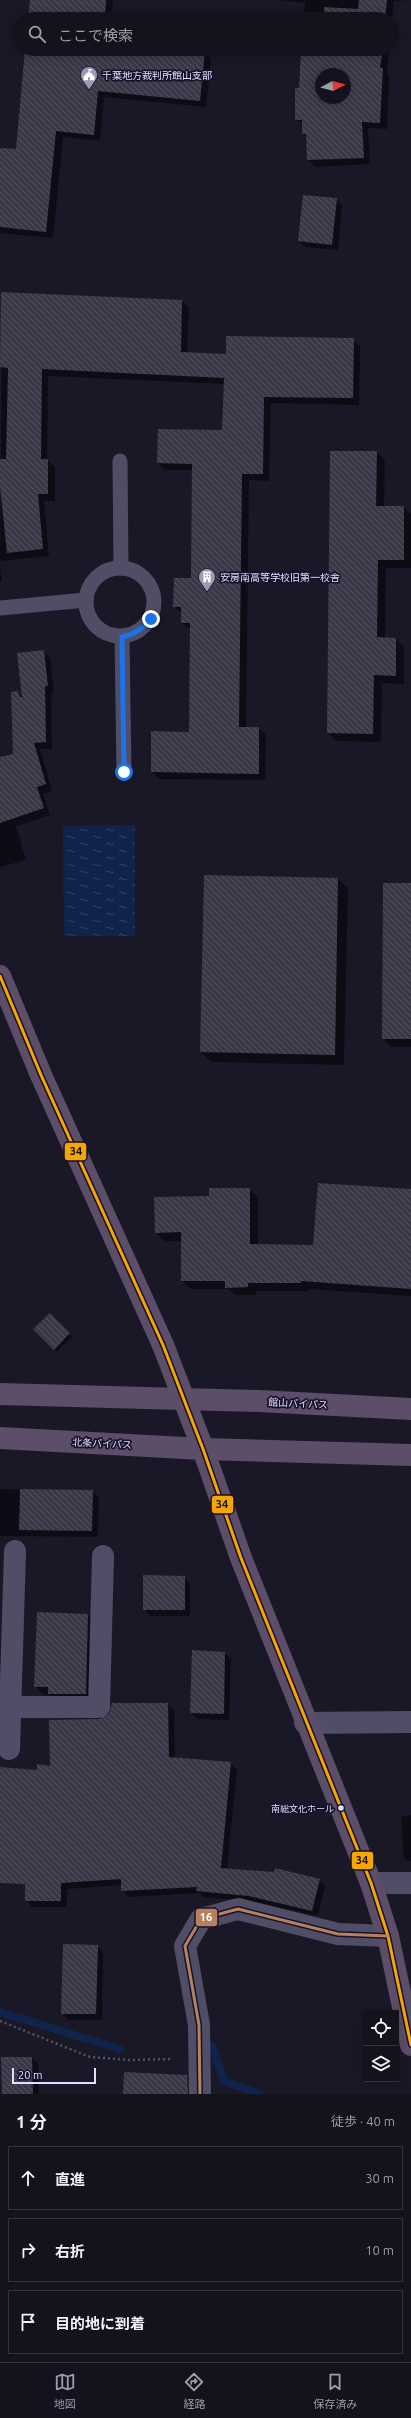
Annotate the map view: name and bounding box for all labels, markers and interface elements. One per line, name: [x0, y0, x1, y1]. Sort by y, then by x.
search box: [12, 12, 399, 56]
icon: search: [26, 23, 48, 45]
text: ここで検索: [58, 27, 133, 44]
public building icon: 千葉地方裁判所館山支部: [79, 65, 99, 90]
north arrow: [315, 68, 351, 104]
place label: 千葉地方裁判所館山支部: [102, 70, 212, 81]
building icon: 安房南高等学校旧第一校舎: [197, 567, 217, 592]
place label: 安房南高等学校旧第一校舎: [220, 572, 340, 583]
route end: [142, 610, 160, 628]
route start: [115, 763, 133, 781]
line badge: 34: [64, 1142, 87, 1161]
text: 34: [70, 1145, 82, 1157]
street label: 館山バイパス: [268, 1396, 328, 1411]
street label: 北条バイパス: [72, 1436, 132, 1451]
line badge: 34: [211, 1495, 234, 1514]
text: 34: [216, 1498, 228, 1510]
marker: 南総文化ホール: [336, 1803, 346, 1813]
place label: 南総文化ホール: [271, 1804, 334, 1814]
line badge: 34: [351, 1851, 374, 1870]
text: 34: [356, 1854, 368, 1866]
line badge: 16: [195, 1908, 218, 1927]
text: 16: [200, 1911, 212, 1923]
map controls: [363, 2010, 399, 2082]
button: locate: [363, 2010, 399, 2046]
button: layers: [363, 2046, 399, 2082]
scale bar: [12, 2066, 96, 2085]
text: 20 m: [18, 2069, 42, 2081]
text: 1 分: [16, 2112, 47, 2131]
text: 徒歩 · 40 m: [331, 2114, 395, 2128]
icon: ahead: [17, 2167, 39, 2189]
text: 直進: [55, 2171, 85, 2188]
text: 30 m: [365, 2171, 394, 2185]
icon: right: [17, 2239, 39, 2261]
text: 右折: [55, 2243, 85, 2260]
text: 10 m: [365, 2243, 394, 2257]
icon: arrive: [17, 2311, 39, 2333]
text: 目的地に到着: [55, 2315, 145, 2332]
tab: 地図: [54, 2371, 76, 2411]
tab: 経路: [183, 2371, 205, 2411]
tab: 保存済み: [313, 2371, 357, 2411]

